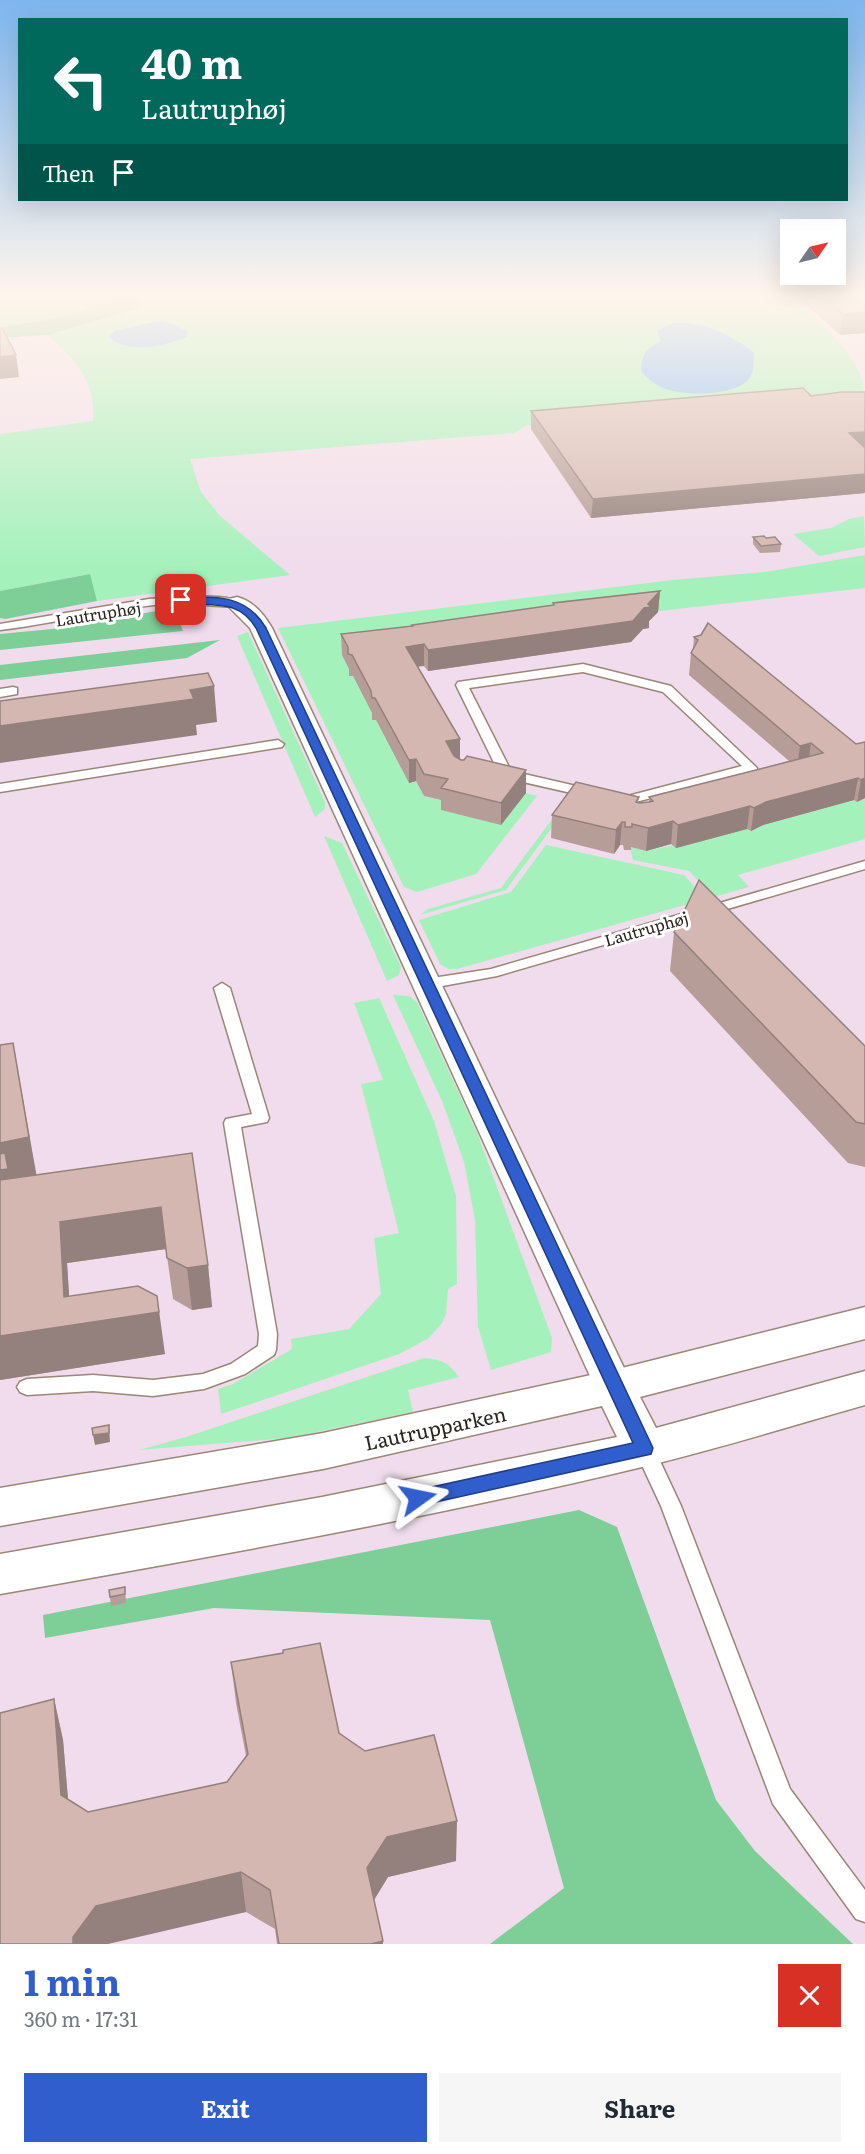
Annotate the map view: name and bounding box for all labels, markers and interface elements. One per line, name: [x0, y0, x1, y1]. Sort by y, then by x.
text: 40 m: [141, 30, 242, 92]
icon: left: [42, 42, 120, 120]
text: Lautruphøj: [141, 87, 287, 127]
text: Then: [42, 156, 95, 189]
icon: arrive: [107, 156, 140, 189]
north arrow: [780, 219, 846, 285]
map controls: [780, 219, 846, 285]
pin: [155, 574, 206, 625]
icon: arrive: [164, 583, 197, 616]
street label: Lautruphøj: [53, 594, 143, 632]
street label: Lautruphøj: [601, 905, 691, 951]
street label: Lautrupparken: [361, 1397, 509, 1457]
position arrow: [386, 1466, 450, 1530]
text: 1 min: [24, 1954, 120, 2007]
button: close: [778, 1964, 841, 2027]
text: 360 m · 17:31: [24, 2003, 138, 2033]
button: Exit: [24, 2073, 427, 2142]
button: Share: [439, 2073, 841, 2142]

